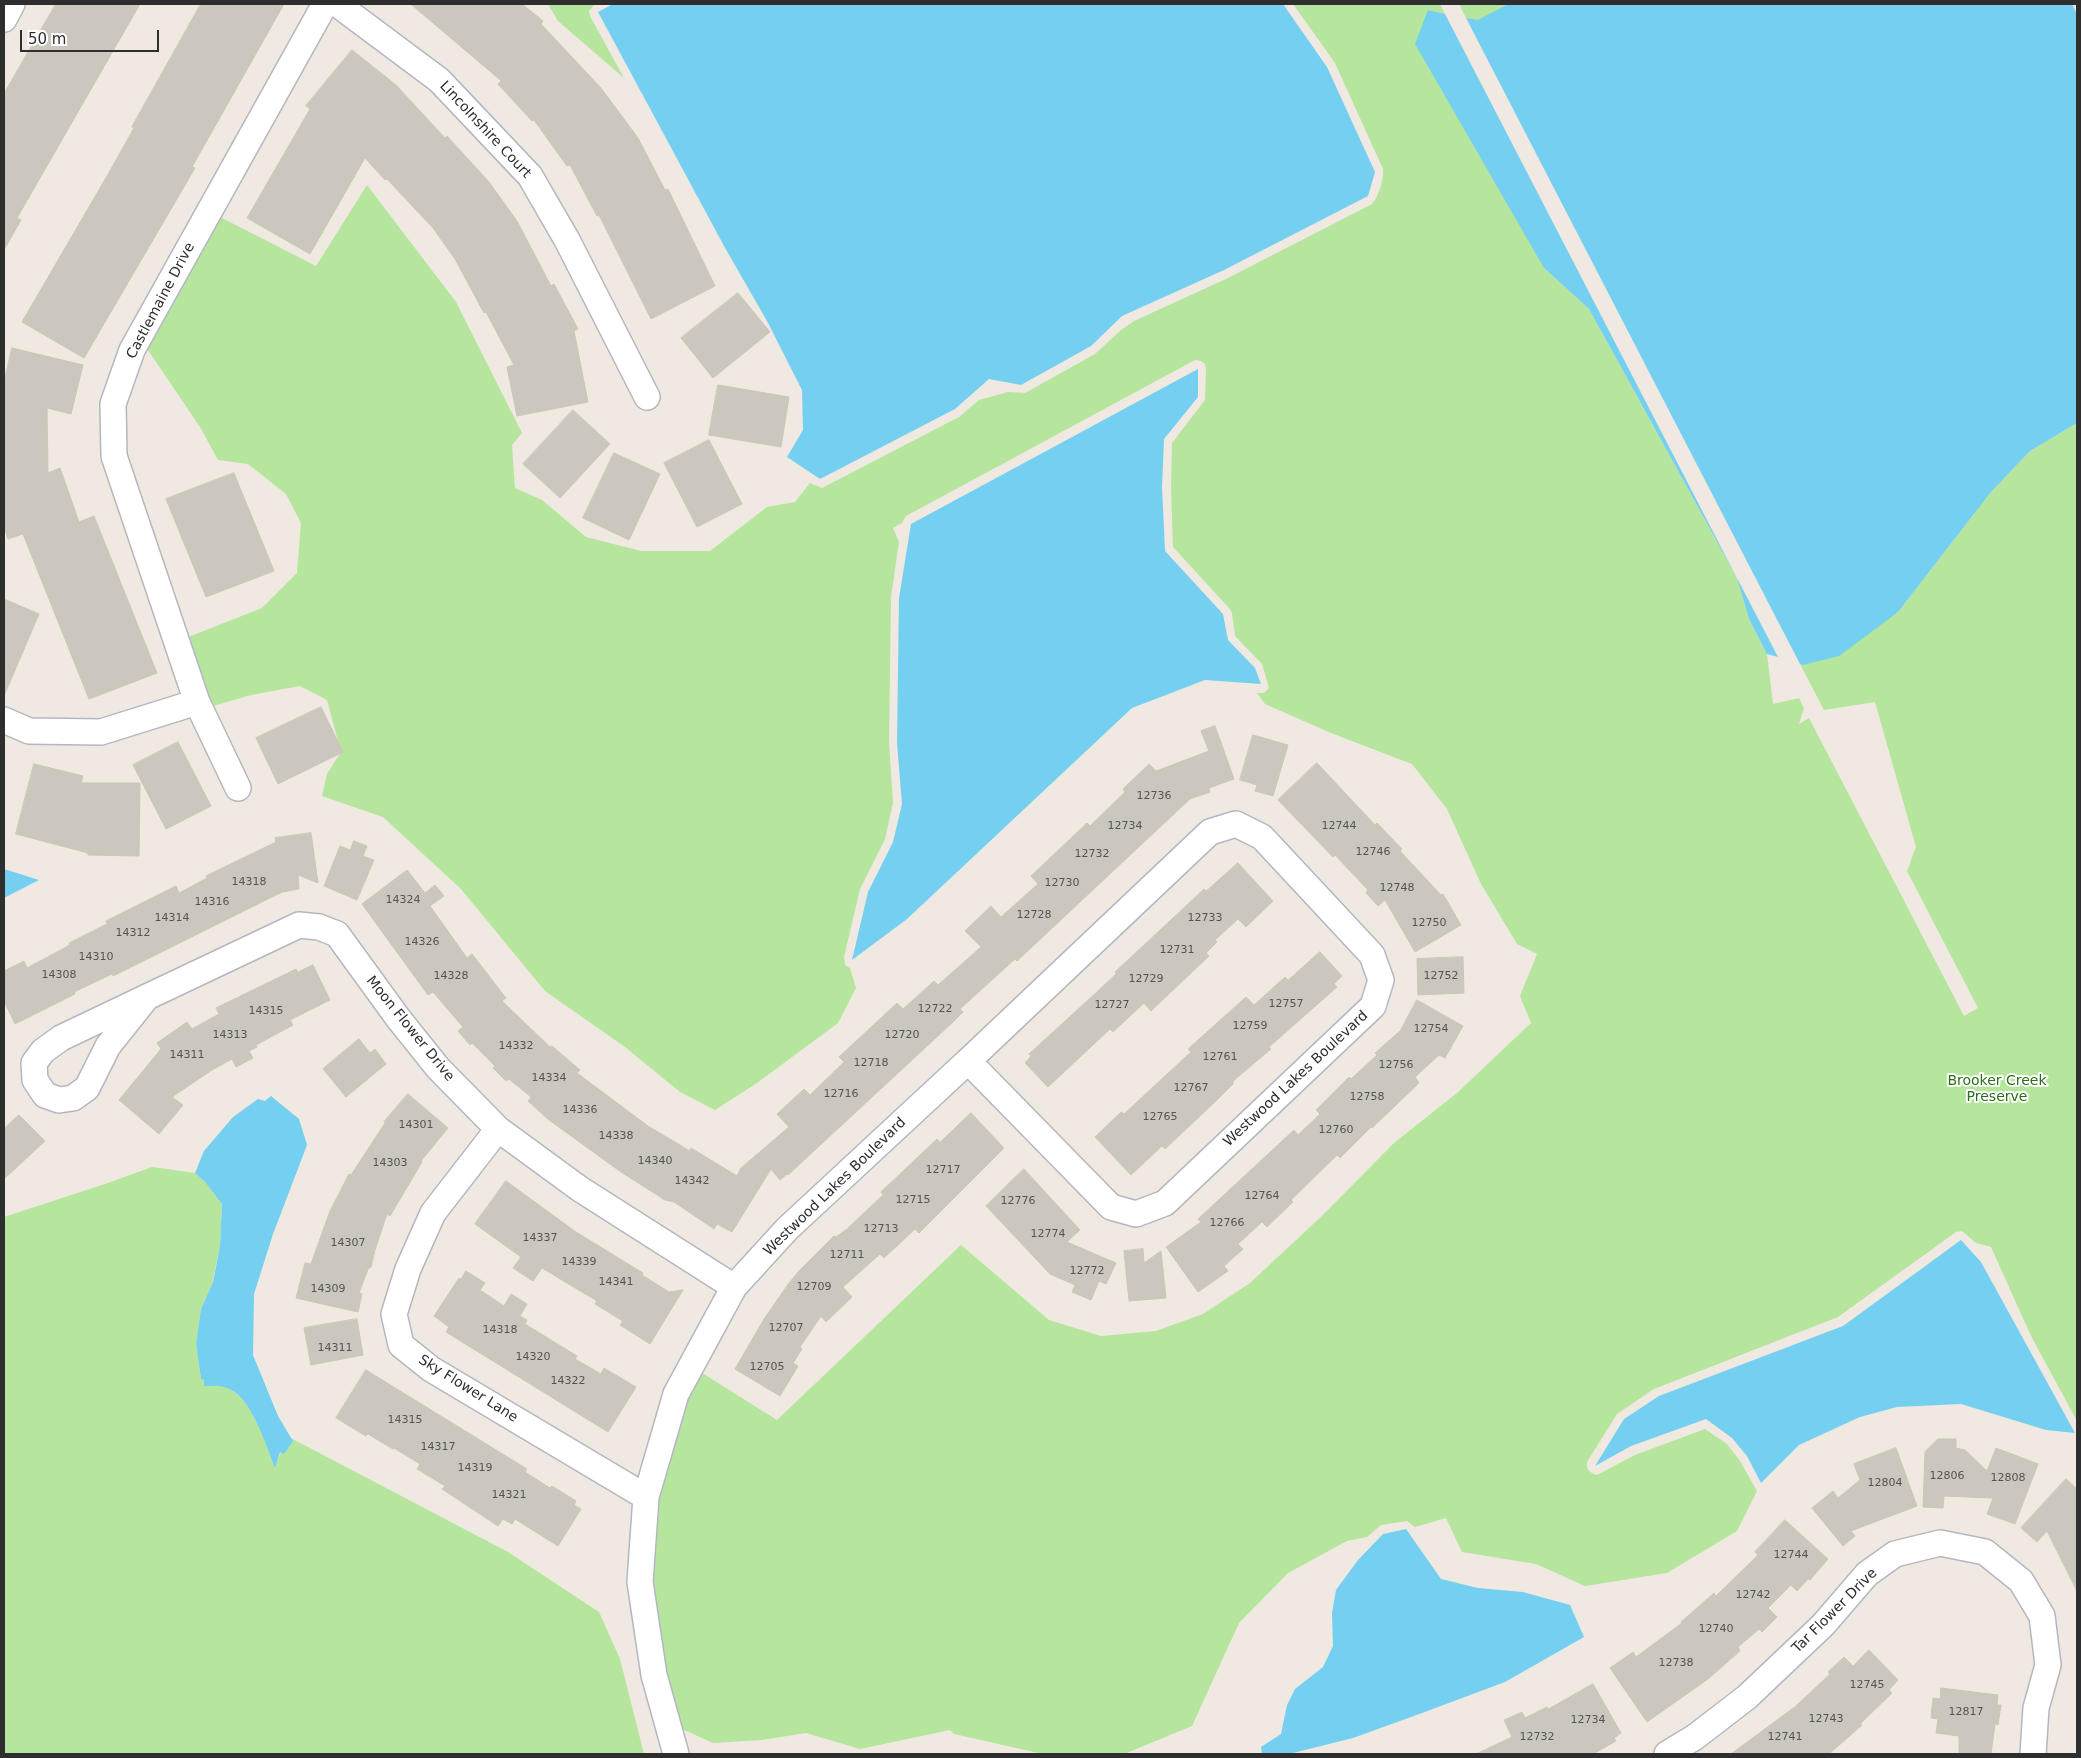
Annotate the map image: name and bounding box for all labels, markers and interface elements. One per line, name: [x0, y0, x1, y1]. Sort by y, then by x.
scale bar: [22, 20, 161, 52]
text: 50 m: [28, 30, 66, 48]
street label: Lincolnshire Court: [436, 78, 534, 182]
street label: Castlemaine Drive: [123, 240, 199, 362]
house number: 12736: [1137, 789, 1171, 803]
house number: 12734: [1108, 819, 1142, 833]
house number: 12744: [1322, 819, 1356, 833]
house number: 12746: [1356, 845, 1390, 859]
house number: 12732: [1075, 847, 1109, 861]
house number: 14318: [232, 875, 266, 889]
house number: 12730: [1045, 876, 1079, 890]
house number: 12748: [1380, 881, 1414, 895]
house number: 14324: [386, 893, 420, 907]
house number: 14316: [195, 895, 229, 909]
house number: 12728: [1017, 908, 1051, 922]
house number: 14314: [155, 911, 189, 925]
house number: 12733: [1188, 911, 1222, 925]
house number: 12750: [1412, 916, 1446, 930]
house number: 14312: [116, 926, 150, 940]
house number: 14326: [405, 935, 439, 949]
house number: 12731: [1160, 943, 1194, 957]
house number: 14310: [79, 950, 113, 964]
house number: 14308: [42, 968, 76, 982]
house number: 14328: [434, 969, 468, 983]
house number: 12752: [1424, 969, 1458, 983]
house number: 12729: [1129, 972, 1163, 986]
street label: Moon Flower Drive: [362, 973, 458, 1085]
house number: 12757: [1269, 997, 1303, 1011]
house number: 12727: [1095, 998, 1129, 1012]
house number: 12722: [918, 1002, 952, 1016]
house number: 14315: [249, 1004, 283, 1018]
street label: Westwood Lakes Boulevard: [1220, 1008, 1372, 1150]
house number: 12759: [1233, 1019, 1267, 1033]
house number: 12754: [1414, 1022, 1448, 1036]
house number: 14313: [213, 1028, 247, 1042]
house number: 12720: [885, 1028, 919, 1042]
house number: 14332: [499, 1039, 533, 1053]
house number: 14311: [170, 1048, 204, 1062]
house number: 12761: [1203, 1050, 1237, 1064]
house number: 12718: [854, 1056, 888, 1070]
house number: 12756: [1379, 1058, 1413, 1072]
house number: 14334: [532, 1071, 566, 1085]
park label: Brooker Creek Preserve: [1947, 1073, 2047, 1106]
house number: 12767: [1174, 1081, 1208, 1095]
house number: 12716: [824, 1087, 858, 1101]
house number: 12758: [1350, 1090, 1384, 1104]
house number: 14336: [563, 1103, 597, 1117]
house number: 12765: [1143, 1110, 1177, 1124]
street label: Westwood Lakes Boulevard: [760, 1114, 910, 1260]
house number: 14301: [399, 1118, 433, 1132]
house number: 12760: [1319, 1123, 1353, 1137]
house number: 14338: [599, 1129, 633, 1143]
house number: 14340: [638, 1154, 672, 1168]
house number: 14303: [373, 1156, 407, 1170]
house number: 12717: [926, 1163, 960, 1177]
house number: 14342: [675, 1174, 709, 1188]
house number: 12764: [1245, 1189, 1279, 1203]
house number: 12715: [896, 1193, 930, 1207]
house number: 12776: [1001, 1194, 1035, 1208]
house number: 12766: [1210, 1216, 1244, 1230]
house number: 12713: [864, 1222, 898, 1236]
house number: 12774: [1031, 1227, 1065, 1241]
house number: 14337: [523, 1231, 557, 1245]
house number: 14307: [331, 1236, 365, 1250]
house number: 12711: [830, 1248, 864, 1262]
house number: 14339: [562, 1255, 596, 1269]
house number: 12772: [1070, 1264, 1104, 1278]
house number: 14341: [599, 1275, 633, 1289]
house number: 12709: [797, 1280, 831, 1294]
house number: 14309: [311, 1282, 345, 1296]
house number: 12707: [769, 1321, 803, 1335]
house number: 14318: [483, 1323, 517, 1337]
house number: 14311: [318, 1341, 352, 1355]
house number: 14320: [516, 1350, 550, 1364]
street label: Sky Flower Lane: [415, 1352, 521, 1426]
house number: 12705: [750, 1360, 784, 1374]
house number: 14322: [551, 1374, 585, 1388]
house number: 14315: [388, 1413, 422, 1427]
house number: 14317: [421, 1440, 455, 1454]
house number: 14319: [458, 1461, 492, 1475]
house number: 12806: [1930, 1469, 1964, 1483]
house number: 12808: [1991, 1471, 2025, 1485]
house number: 12804: [1868, 1476, 1902, 1490]
house number: 14321: [492, 1488, 526, 1502]
house number: 12744: [1774, 1548, 1808, 1562]
street label: Tar Flower Drive: [1789, 1565, 1881, 1657]
house number: 12742: [1736, 1588, 1770, 1602]
house number: 12740: [1699, 1622, 1733, 1636]
house number: 12738: [1659, 1656, 1693, 1670]
house number: 12745: [1850, 1678, 1884, 1692]
house number: 12817: [1949, 1705, 1983, 1719]
house number: 12743: [1809, 1712, 1843, 1726]
house number: 12734: [1571, 1713, 1605, 1727]
house number: 12732: [1520, 1730, 1554, 1744]
house number: 12741: [1768, 1730, 1802, 1744]

